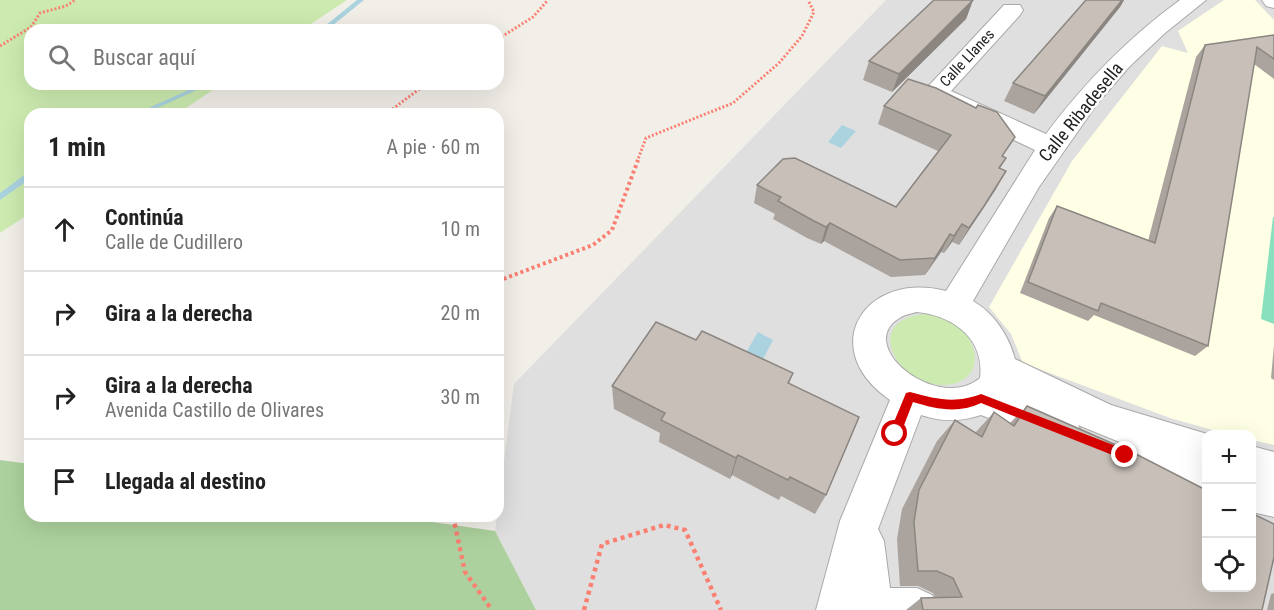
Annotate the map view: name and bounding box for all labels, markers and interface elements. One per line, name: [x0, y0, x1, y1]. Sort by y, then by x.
search box: [24, 24, 504, 90]
street label: Calle Llanes: [936, 25, 998, 90]
icon: search: [45, 41, 78, 74]
text: Buscar aquí: [93, 45, 196, 70]
street label: Calle Ribadesella: [1034, 58, 1127, 166]
text: 1 min: [48, 132, 106, 162]
text: A pie · 60 m: [387, 135, 480, 159]
text: Continúa: [105, 205, 184, 230]
icon: ahead: [48, 213, 81, 246]
text: 10 m: [441, 217, 480, 241]
text: Calle de Cudillero: [105, 230, 243, 254]
icon: right: [48, 297, 81, 330]
text: Gira a la derecha: [105, 301, 253, 326]
text: 20 m: [441, 301, 480, 325]
text: Gira a la derecha: [105, 373, 253, 398]
icon: right: [48, 381, 81, 414]
text: 30 m: [441, 385, 480, 409]
text: Avenida Castillo de Olivares: [105, 398, 324, 422]
route start: [881, 420, 907, 446]
map controls: [1202, 430, 1256, 592]
button: +: [1202, 430, 1256, 484]
route end: [1111, 441, 1137, 467]
icon: arrive: [48, 465, 81, 498]
text: Llegada al destino: [105, 469, 266, 494]
button: −: [1202, 484, 1256, 538]
button: locate: [1202, 538, 1256, 592]

